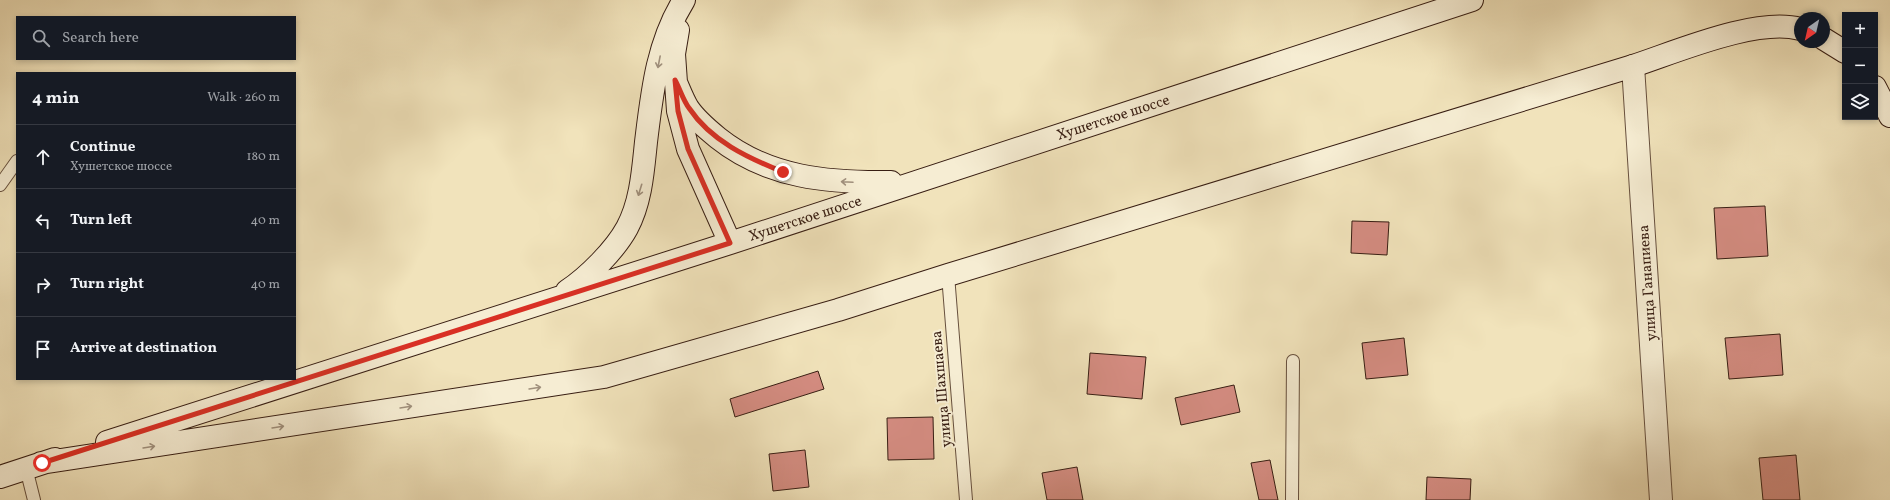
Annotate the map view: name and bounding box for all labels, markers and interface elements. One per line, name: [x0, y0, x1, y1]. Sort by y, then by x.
north arrow: [1794, 12, 1830, 48]
map controls: [1842, 12, 1878, 120]
button: +: [1842, 12, 1878, 48]
search box: [16, 16, 296, 60]
icon: search: [30, 27, 52, 49]
text: Search here: [62, 28, 139, 49]
button: −: [1842, 48, 1878, 84]
one-way arrow: [654, 55, 662, 68]
button: layers: [1842, 84, 1878, 120]
text: 4 min: [32, 87, 79, 110]
text: Walk · 260 m: [207, 89, 280, 107]
street label: Хушетское шоссе: [1054, 90, 1173, 147]
text: Continue: [70, 137, 135, 158]
icon: ahead: [32, 146, 54, 168]
text: 180 m: [246, 148, 280, 166]
text: Хушетское шоссе: [70, 158, 172, 176]
route end: [774, 163, 792, 181]
one-way arrow: [841, 178, 854, 185]
one-way arrow: [636, 183, 643, 196]
street label: Хушетское шоссе: [746, 191, 865, 248]
icon: left: [32, 210, 54, 232]
text: Turn left: [70, 210, 132, 231]
text: 40 m: [251, 212, 280, 230]
street label: улица Ганапиева: [1634, 224, 1663, 342]
icon: right: [32, 274, 54, 296]
text: Turn right: [70, 274, 144, 295]
text: 40 m: [251, 276, 280, 294]
street label: улица Шахшаева: [927, 330, 958, 448]
icon: arrive: [32, 338, 54, 360]
text: Arrive at destination: [70, 338, 217, 359]
one-way arrow: [528, 383, 541, 391]
one-way arrow: [399, 403, 412, 411]
one-way arrow: [271, 423, 284, 431]
one-way arrow: [142, 442, 155, 450]
route start: [33, 454, 51, 472]

